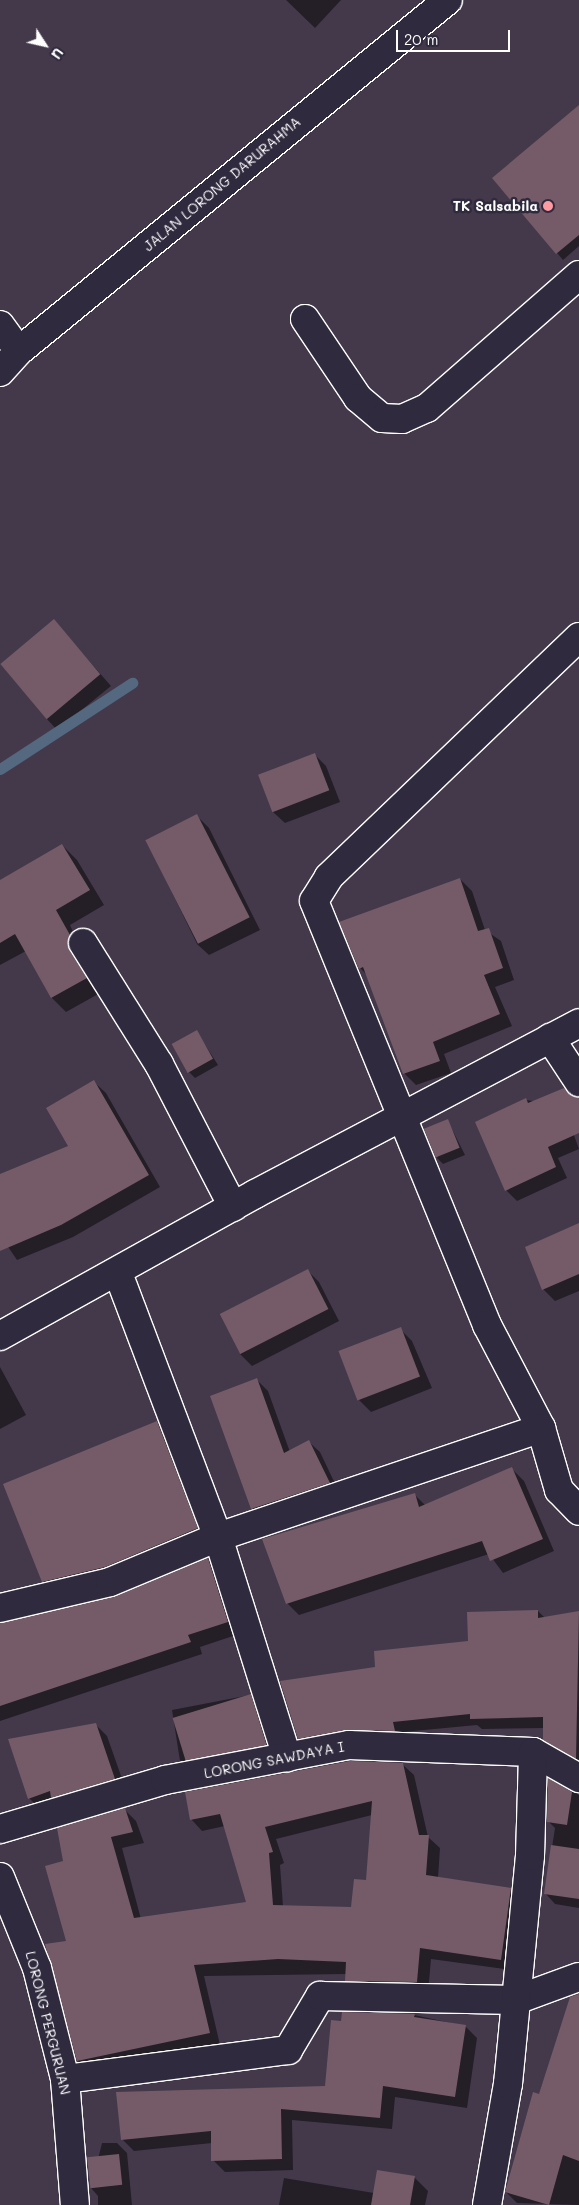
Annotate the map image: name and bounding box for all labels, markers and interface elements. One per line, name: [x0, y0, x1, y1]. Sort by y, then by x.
north arrow: [20, 20, 70, 70]
scale bar: [399, 20, 513, 52]
text: 20 m: [404, 29, 438, 49]
text: U: [47, 44, 68, 63]
street label: JALAN LORONG DARURAHMA: [140, 113, 304, 255]
place label: TK Salsabila: [453, 198, 538, 214]
marker: TK Salsabila: [542, 200, 554, 212]
street label: LORONG SAWDAYA I: [203, 1738, 345, 1782]
street label: LORONG PERGURUAN: [22, 1950, 74, 2096]

